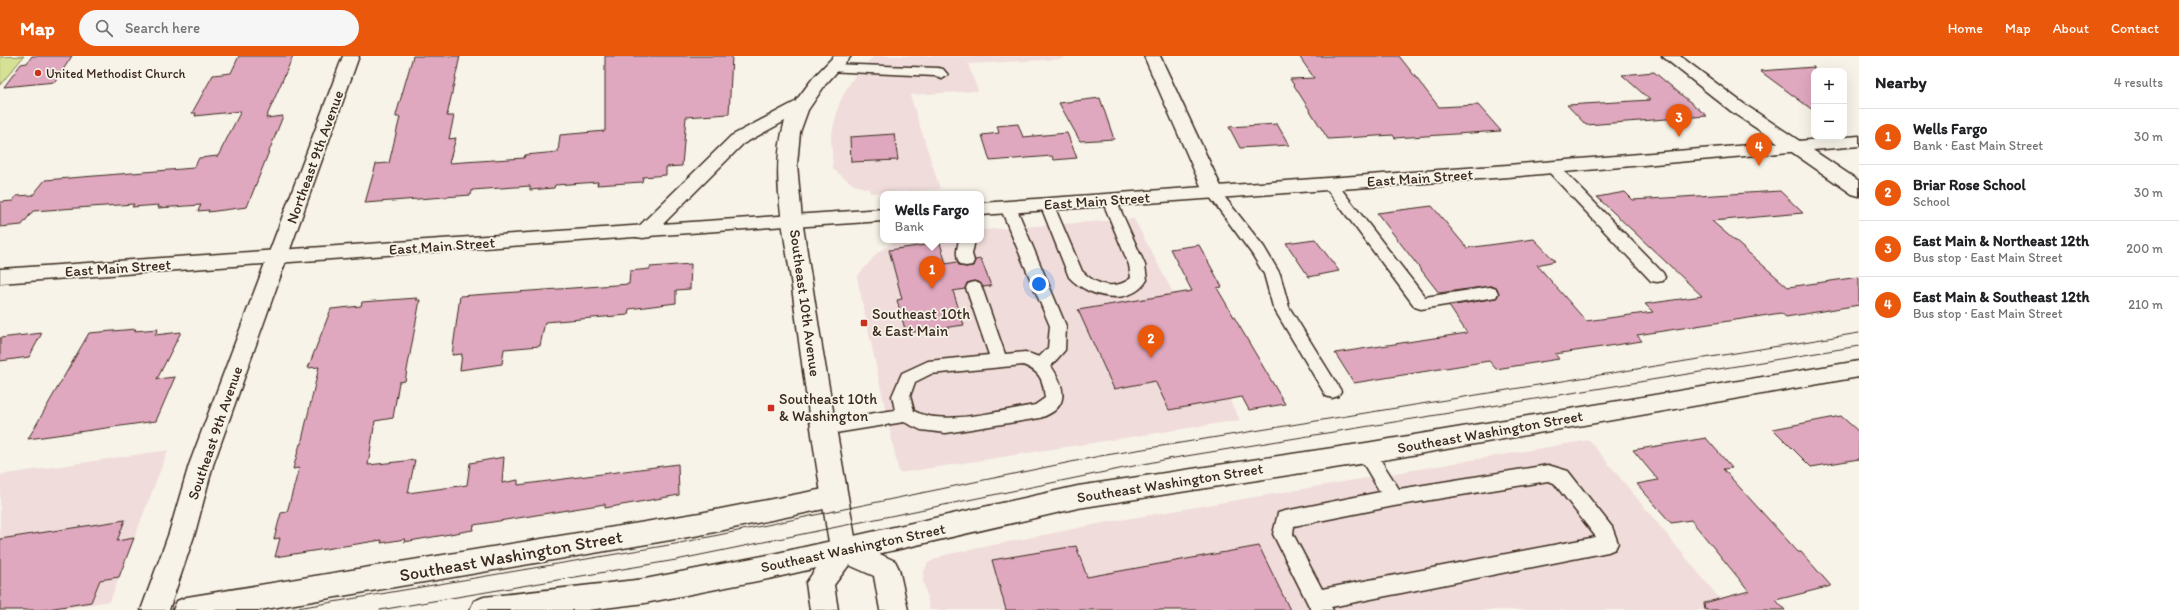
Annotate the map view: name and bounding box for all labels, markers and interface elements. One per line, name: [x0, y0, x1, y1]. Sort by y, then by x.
search box: [79, 10, 359, 46]
text: Map: [20, 17, 55, 40]
icon: search: [93, 17, 115, 39]
text: Search here: [125, 19, 200, 37]
text: Home: [1948, 20, 1983, 37]
text: Map: [2005, 20, 2031, 37]
text: About: [2053, 20, 2089, 37]
text: Contact: [2111, 20, 2159, 37]
place label: United Methodist Church: [46, 66, 186, 81]
marker: United Methodist Church: [33, 68, 43, 78]
map controls: [1811, 68, 1847, 140]
button: +: [1811, 68, 1847, 104]
text: Nearby: [1875, 72, 1927, 92]
text: 4 results: [2114, 75, 2163, 90]
street label: Northeast 9th Avenue: [283, 88, 347, 226]
pin: 3: [1666, 104, 1692, 137]
button: −: [1811, 104, 1847, 140]
text: Wells Fargo: [1913, 120, 1987, 138]
text: 1: [1885, 129, 1891, 144]
text: 30 m: [2134, 129, 2163, 144]
pin: 4: [1746, 133, 1772, 166]
text: Bank · East Main Street: [1913, 138, 2043, 153]
street label: East Main Street: [1366, 165, 1474, 191]
text: Briar Rose School: [1913, 176, 2026, 194]
text: 2: [1885, 185, 1891, 200]
text: 30 m: [2134, 185, 2163, 200]
street label: East Main Street: [1043, 188, 1151, 214]
popup: [880, 191, 984, 243]
text: School: [1913, 194, 1950, 209]
text: Wells Fargo: [895, 201, 969, 219]
text: Bank: [895, 219, 924, 234]
street label: Southeast 10th Avenue: [786, 228, 824, 378]
text: East Main & Northeast 12th: [1913, 232, 2089, 250]
street label: East Main Street: [388, 233, 496, 259]
text: 3: [1884, 241, 1892, 256]
text: 200 m: [2126, 241, 2163, 256]
text: Bus stop · East Main Street: [1913, 250, 2063, 265]
street label: East Main Street: [64, 255, 172, 281]
pin: 1: [919, 256, 945, 289]
your location: [1029, 274, 1049, 294]
text: East Main & Southeast 12th: [1913, 288, 2090, 306]
text: 4: [1884, 297, 1892, 312]
text: 210 m: [2128, 297, 2163, 312]
place label: Southeast 10th & East Main: [872, 305, 970, 340]
text: Bus stop · East Main Street: [1913, 306, 2063, 321]
marker: Southeast 10th & East Main: [859, 318, 869, 328]
pin: 2: [1138, 325, 1164, 358]
street label: Southeast 9th Avenue: [184, 364, 246, 502]
place label: Southeast 10th & Washington: [779, 390, 877, 425]
marker: Southeast 10th & Washington: [766, 403, 776, 413]
street label: Southeast Washington Street: [1396, 407, 1585, 457]
street label: Southeast Washington Street: [1076, 459, 1265, 507]
street label: Southeast Washington Street: [759, 520, 947, 576]
street label: Southeast Washington Street: [398, 526, 624, 586]

